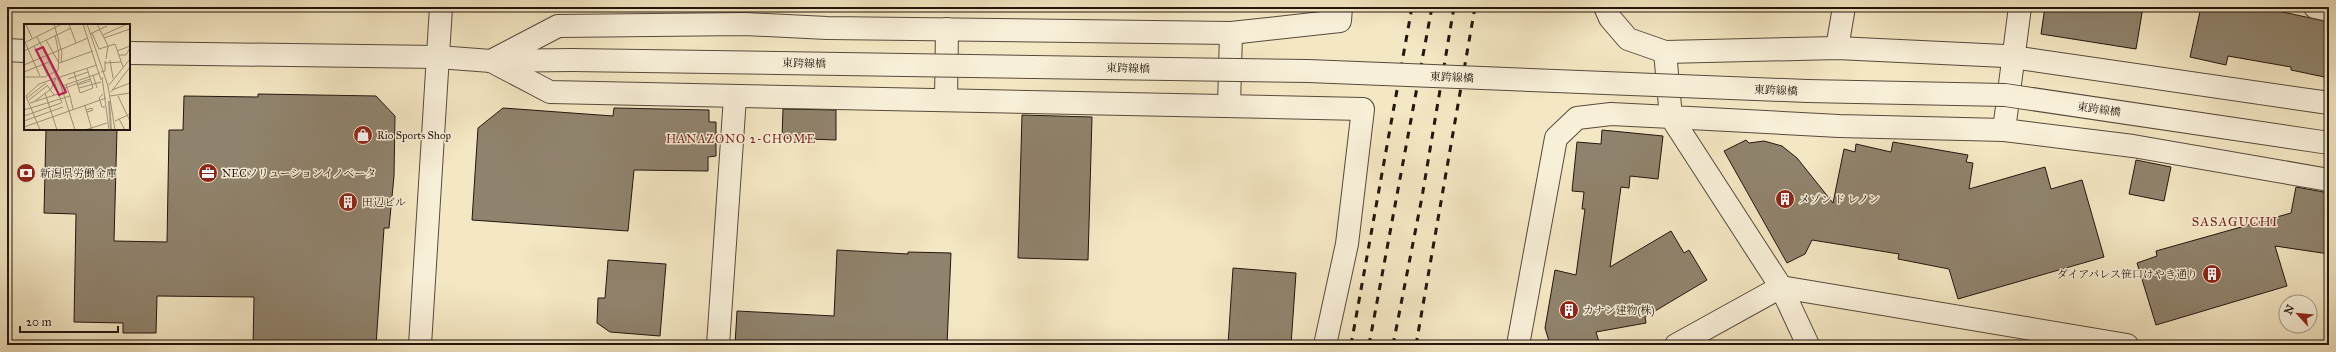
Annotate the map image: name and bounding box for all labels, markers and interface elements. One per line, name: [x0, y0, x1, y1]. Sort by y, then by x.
inset map: [24, 24, 130, 130]
street label: 東跨線橋: [782, 57, 826, 70]
street label: 東跨線橋: [1106, 62, 1150, 75]
street label: 東跨線橋: [1430, 70, 1474, 85]
street label: 東跨線橋: [1754, 83, 1798, 98]
street label: 東跨線橋: [2076, 100, 2122, 119]
shop icon: Rio Sports Shop: [352, 124, 374, 146]
place label: Rio Sports Shop: [377, 129, 452, 142]
district label: HANAZONO 2-CHOME: [666, 132, 816, 146]
bank icon: 新潟県労働金庫: [15, 162, 37, 184]
office icon: NECソリューションイノベータ: [197, 162, 219, 184]
place label: 新潟県労働金庫: [40, 167, 117, 180]
place label: NECソリューションイノベータ: [222, 167, 376, 180]
building icon: メゾン ド レノン: [1774, 188, 1796, 210]
building icon: 田辺ビル: [337, 191, 359, 213]
place label: メゾン ド レノン: [1799, 193, 1880, 206]
place label: 田辺ビル: [362, 196, 406, 209]
district label: SASAGUCHI: [2192, 214, 2278, 230]
building icon: ダイアパレス笹口けやき通り: [2201, 263, 2223, 285]
place label: ダイアパレス笹口けやき通り: [2057, 268, 2198, 281]
north arrow: [2278, 294, 2318, 334]
building icon: カナン建物(株): [1558, 299, 1580, 321]
text: N: [2282, 302, 2298, 317]
place label: カナン建物(株): [1583, 304, 1655, 317]
scale bar: [20, 308, 118, 334]
text: 20 m: [26, 315, 52, 329]

